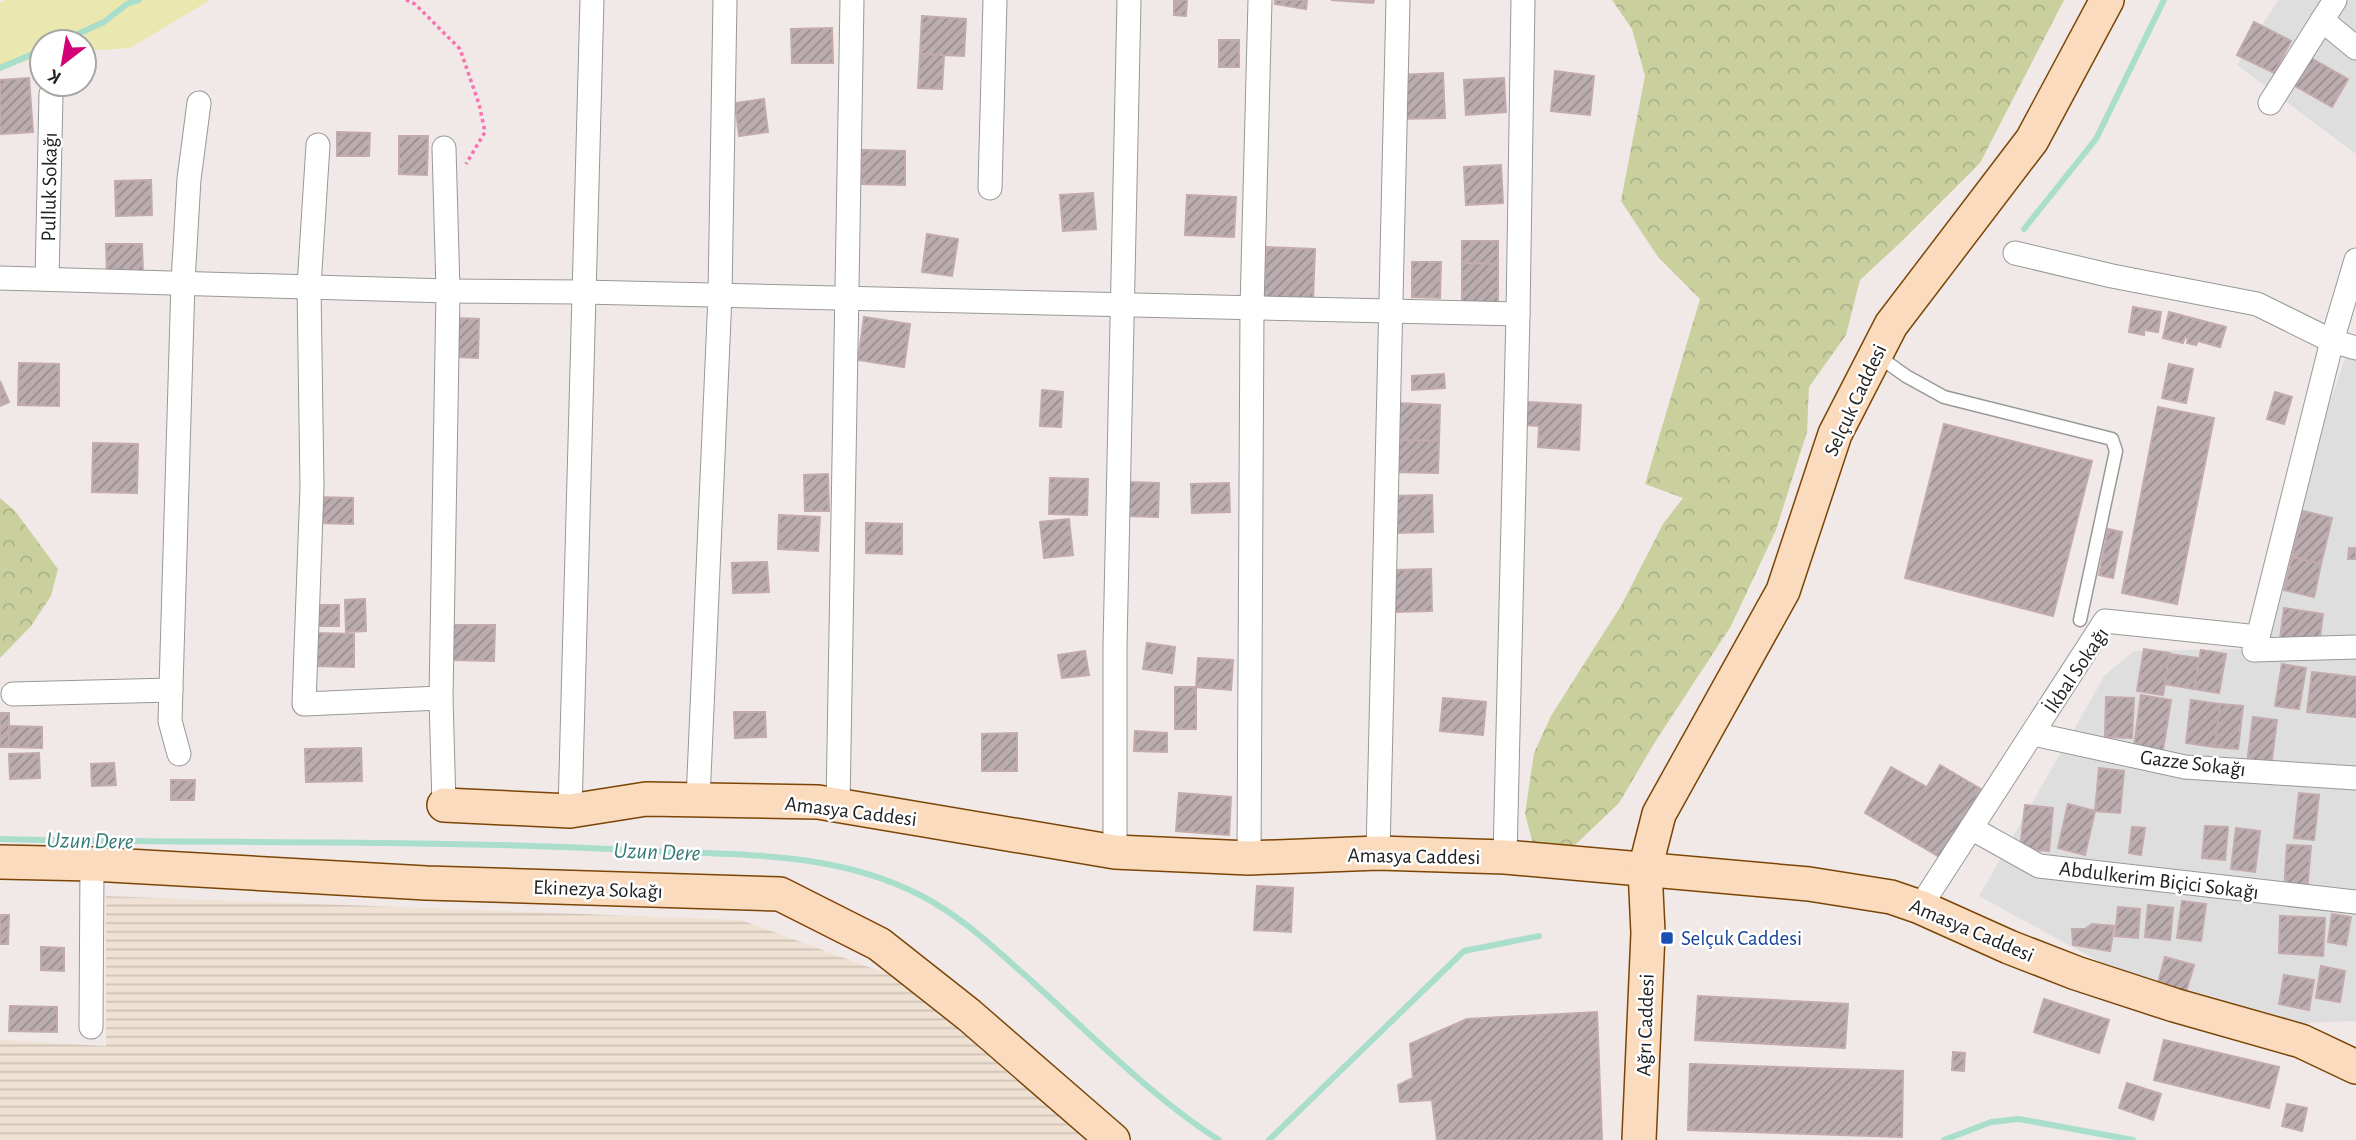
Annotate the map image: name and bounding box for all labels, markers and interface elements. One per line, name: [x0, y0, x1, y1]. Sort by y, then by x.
north arrow: [28, 28, 98, 98]
text: K: [45, 65, 65, 87]
street label: Pulluk Sokağı: [38, 132, 61, 242]
street label: Selçuk Caddesi: [1820, 341, 1891, 460]
street label: İkbal Sokağı: [2039, 623, 2113, 717]
street label: Gazze Sokağı: [2139, 747, 2247, 780]
street label: Amasya Caddesi: [784, 793, 918, 830]
water label: Uzun Dere: [46, 829, 134, 854]
water label: Uzun Dere: [613, 839, 701, 866]
street label: Amasya Caddesi: [1347, 845, 1481, 868]
street label: Abdulkerim Biçici Sokağı: [2058, 858, 2260, 903]
street label: Ekinezya Sokağı: [533, 877, 663, 902]
street label: Amasya Caddesi: [1907, 895, 2037, 966]
place label: Selçuk Caddesi: [1681, 928, 1802, 949]
marker: Selçuk Caddesi: [1659, 930, 1675, 946]
street label: Ağrı Caddesi: [1633, 973, 1658, 1077]

